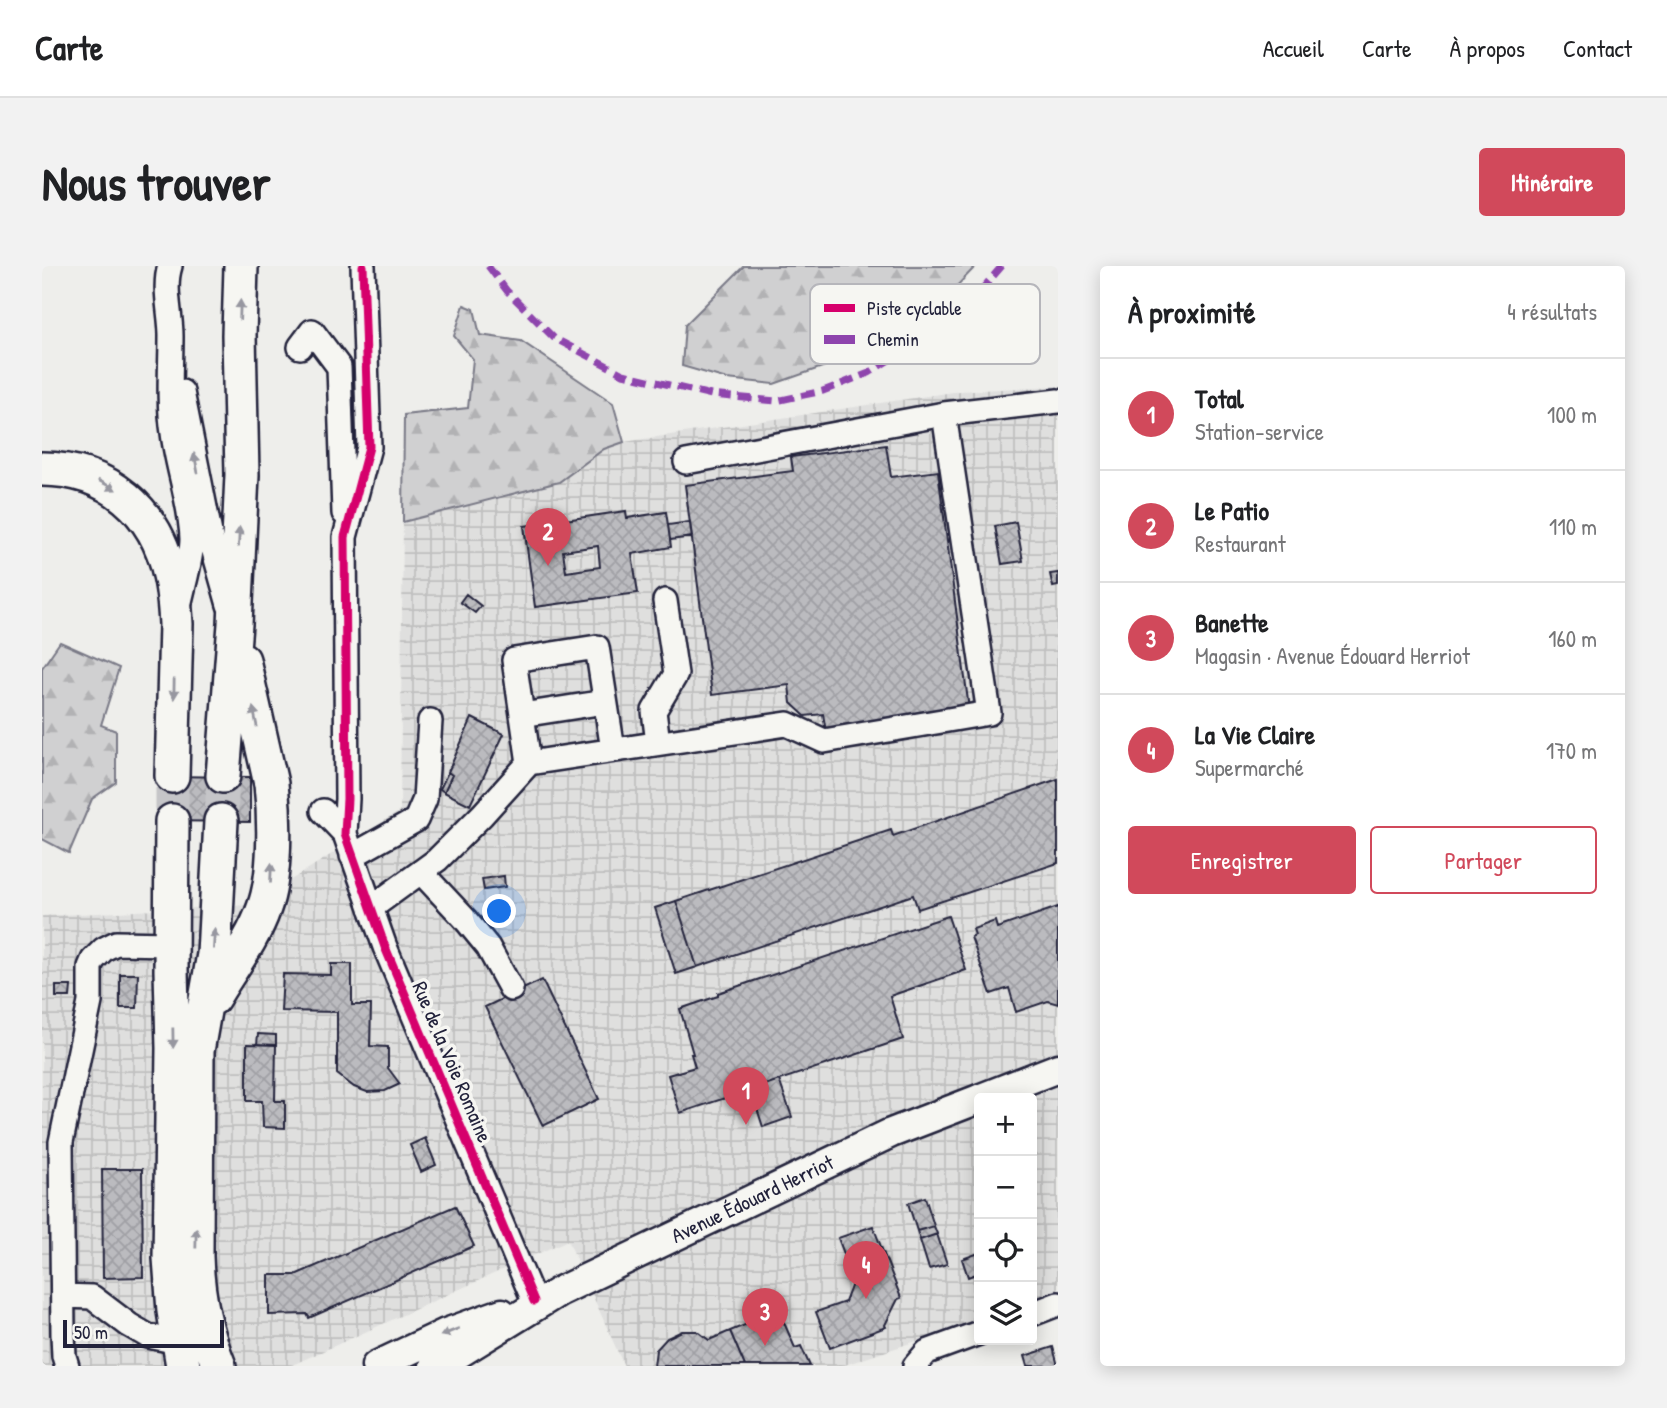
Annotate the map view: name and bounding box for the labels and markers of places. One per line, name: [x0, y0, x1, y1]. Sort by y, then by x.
pin: 2: [525, 508, 571, 566]
pin: 1: [723, 1067, 769, 1125]
pin: 4: [843, 1241, 889, 1299]
pin: 3: [742, 1288, 788, 1346]

